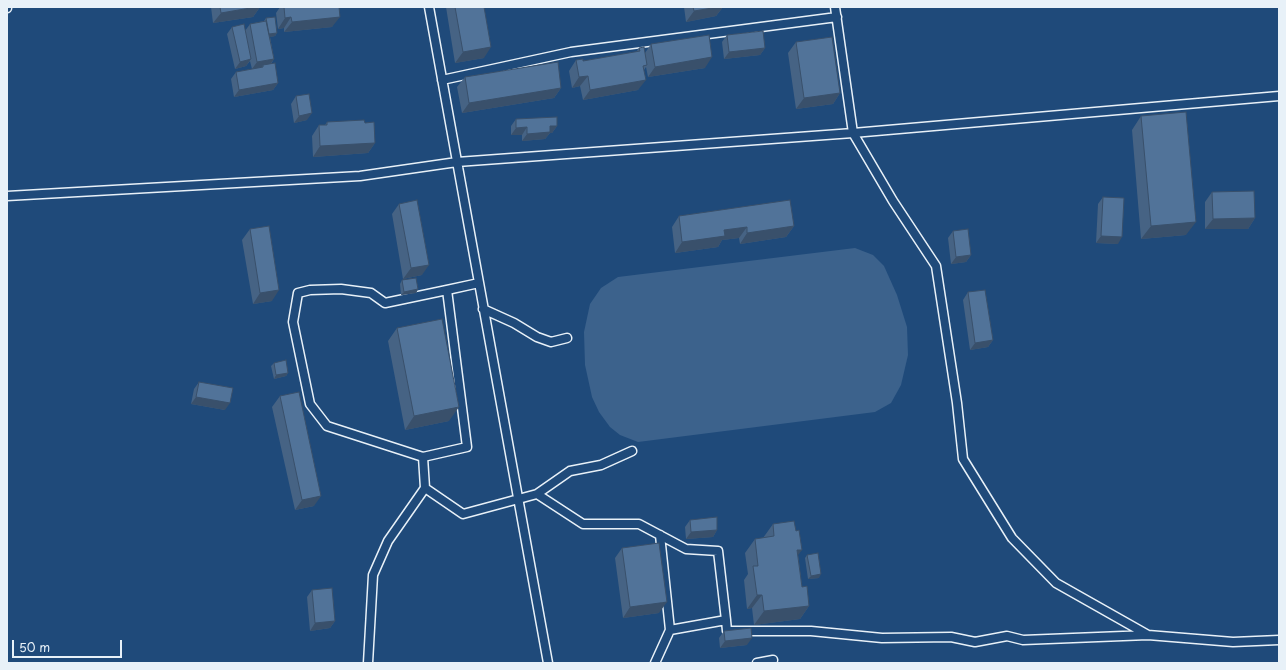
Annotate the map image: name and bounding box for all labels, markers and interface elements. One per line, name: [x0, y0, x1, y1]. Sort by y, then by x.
scale bar: [14, 632, 124, 658]
text: 50 m: [19, 638, 50, 656]

